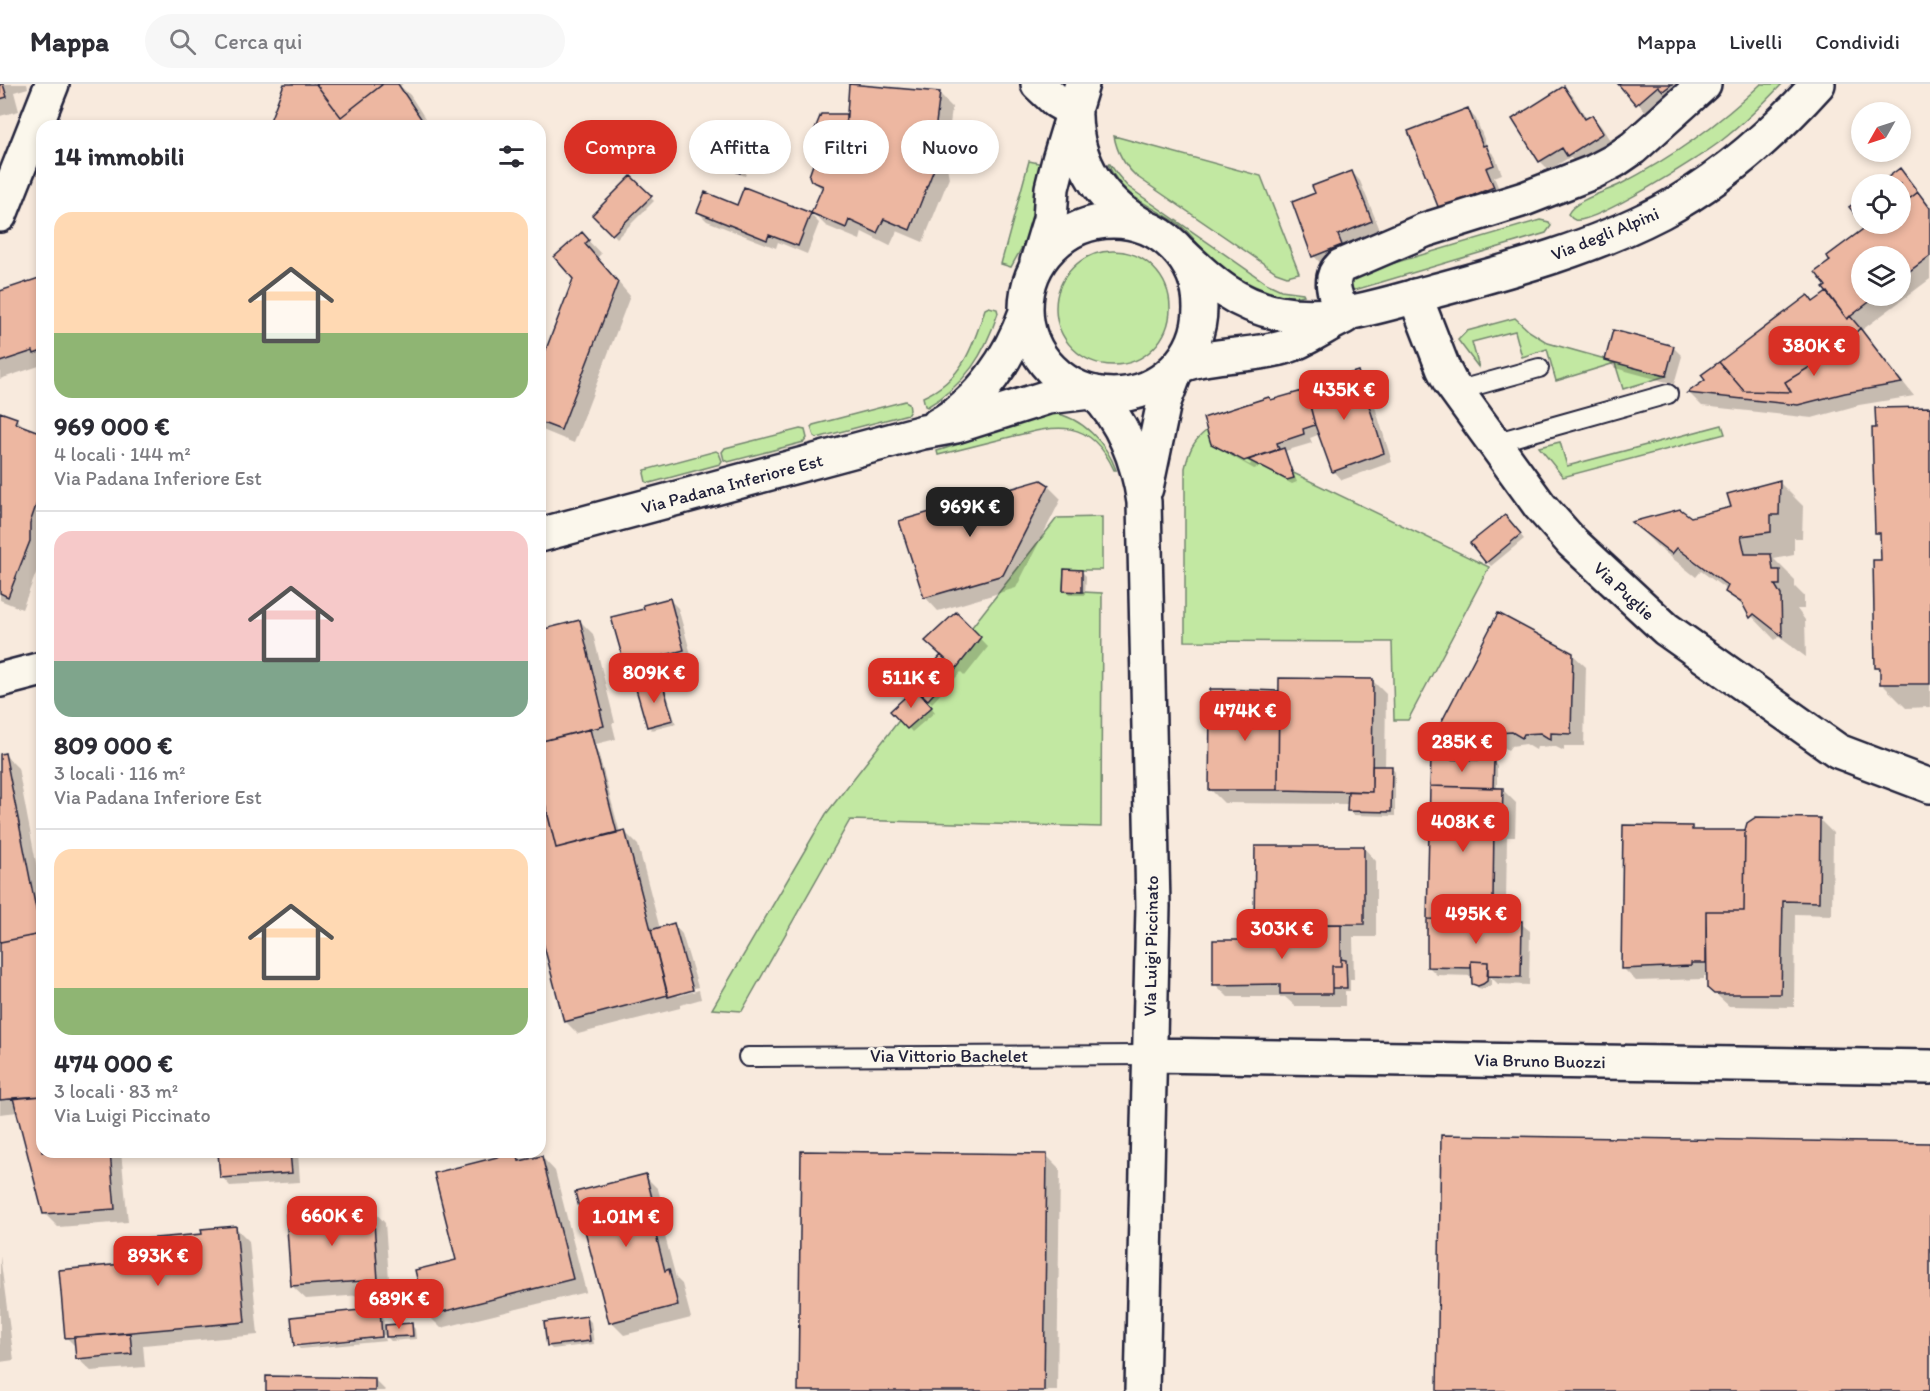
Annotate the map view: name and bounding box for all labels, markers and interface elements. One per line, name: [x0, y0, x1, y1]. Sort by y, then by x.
search box: [145, 14, 565, 68]
text: Mappa: [30, 24, 109, 58]
icon: search: [166, 25, 199, 58]
text: Cerca qui: [214, 28, 302, 55]
text: Mappa: [1637, 29, 1696, 54]
text: Livelli: [1729, 29, 1782, 54]
text: Condividi: [1815, 29, 1900, 54]
north arrow: [1851, 102, 1911, 162]
map controls: [1851, 102, 1911, 306]
chip: Compra: [564, 120, 677, 174]
chip: Affitta: [689, 120, 791, 174]
chip: Filtri: [803, 120, 889, 174]
chip: Nuovo: [901, 120, 999, 174]
text: 14 immobili: [54, 140, 184, 172]
icon: filters: [495, 140, 528, 173]
button: locate: [1851, 174, 1911, 234]
street label: Via degli Alpini: [1548, 202, 1662, 266]
button: layers: [1851, 246, 1911, 306]
icon: home: [237, 251, 345, 359]
pin: 380K €: [1765, 326, 1863, 377]
text: 380K €: [1783, 333, 1845, 357]
pin: 435K €: [1295, 370, 1393, 421]
text: 435K €: [1313, 377, 1375, 401]
text: 969 000 €: [54, 410, 170, 442]
text: 4 locali · 144 m²: [54, 442, 191, 466]
street label: Via Padana Inferiore Est: [639, 449, 825, 519]
text: Via Padana Inferiore Est: [54, 466, 262, 490]
pin: 969K €: [921, 487, 1019, 538]
text: 969K €: [940, 494, 1000, 518]
street label: Via Puglie: [1589, 557, 1659, 625]
icon: home: [237, 570, 345, 678]
pin: 809K €: [605, 653, 703, 704]
pin: 511K €: [862, 658, 960, 709]
text: 809K €: [623, 660, 685, 684]
text: 511K €: [882, 665, 940, 689]
pin: 474K €: [1196, 691, 1294, 742]
text: 474K €: [1214, 698, 1276, 722]
pin: 285K €: [1413, 722, 1511, 773]
text: 809 000 €: [54, 729, 172, 761]
text: 285K €: [1432, 729, 1492, 753]
text: 3 locali · 116 m²: [54, 761, 185, 785]
text: Via Padana Inferiore Est: [54, 785, 262, 809]
pin: 408K €: [1414, 802, 1512, 853]
text: 408K €: [1431, 809, 1495, 833]
street label: Via Luigi Piccinato: [1139, 875, 1163, 1017]
icon: home: [237, 888, 345, 996]
pin: 495K €: [1427, 894, 1525, 945]
text: 495K €: [1445, 901, 1507, 925]
pin: 303K €: [1233, 909, 1331, 960]
text: 303K €: [1251, 916, 1313, 940]
street label: Via Vittorio Bachelet: [870, 1045, 1028, 1067]
text: 474 000 €: [54, 1047, 173, 1079]
street label: Via Bruno Buozzi: [1474, 1049, 1606, 1073]
text: 3 locali · 83 m²: [54, 1079, 178, 1103]
text: Via Luigi Piccinato: [54, 1103, 211, 1127]
pin: 660K €: [283, 1196, 381, 1247]
pin: 1.01M €: [571, 1197, 681, 1248]
text: 660K €: [301, 1203, 363, 1227]
text: 1.01M €: [592, 1204, 660, 1228]
pin: 893K €: [109, 1236, 207, 1287]
text: 893K €: [127, 1243, 189, 1267]
pin: 689K €: [350, 1279, 448, 1330]
text: 689K €: [369, 1286, 429, 1310]

